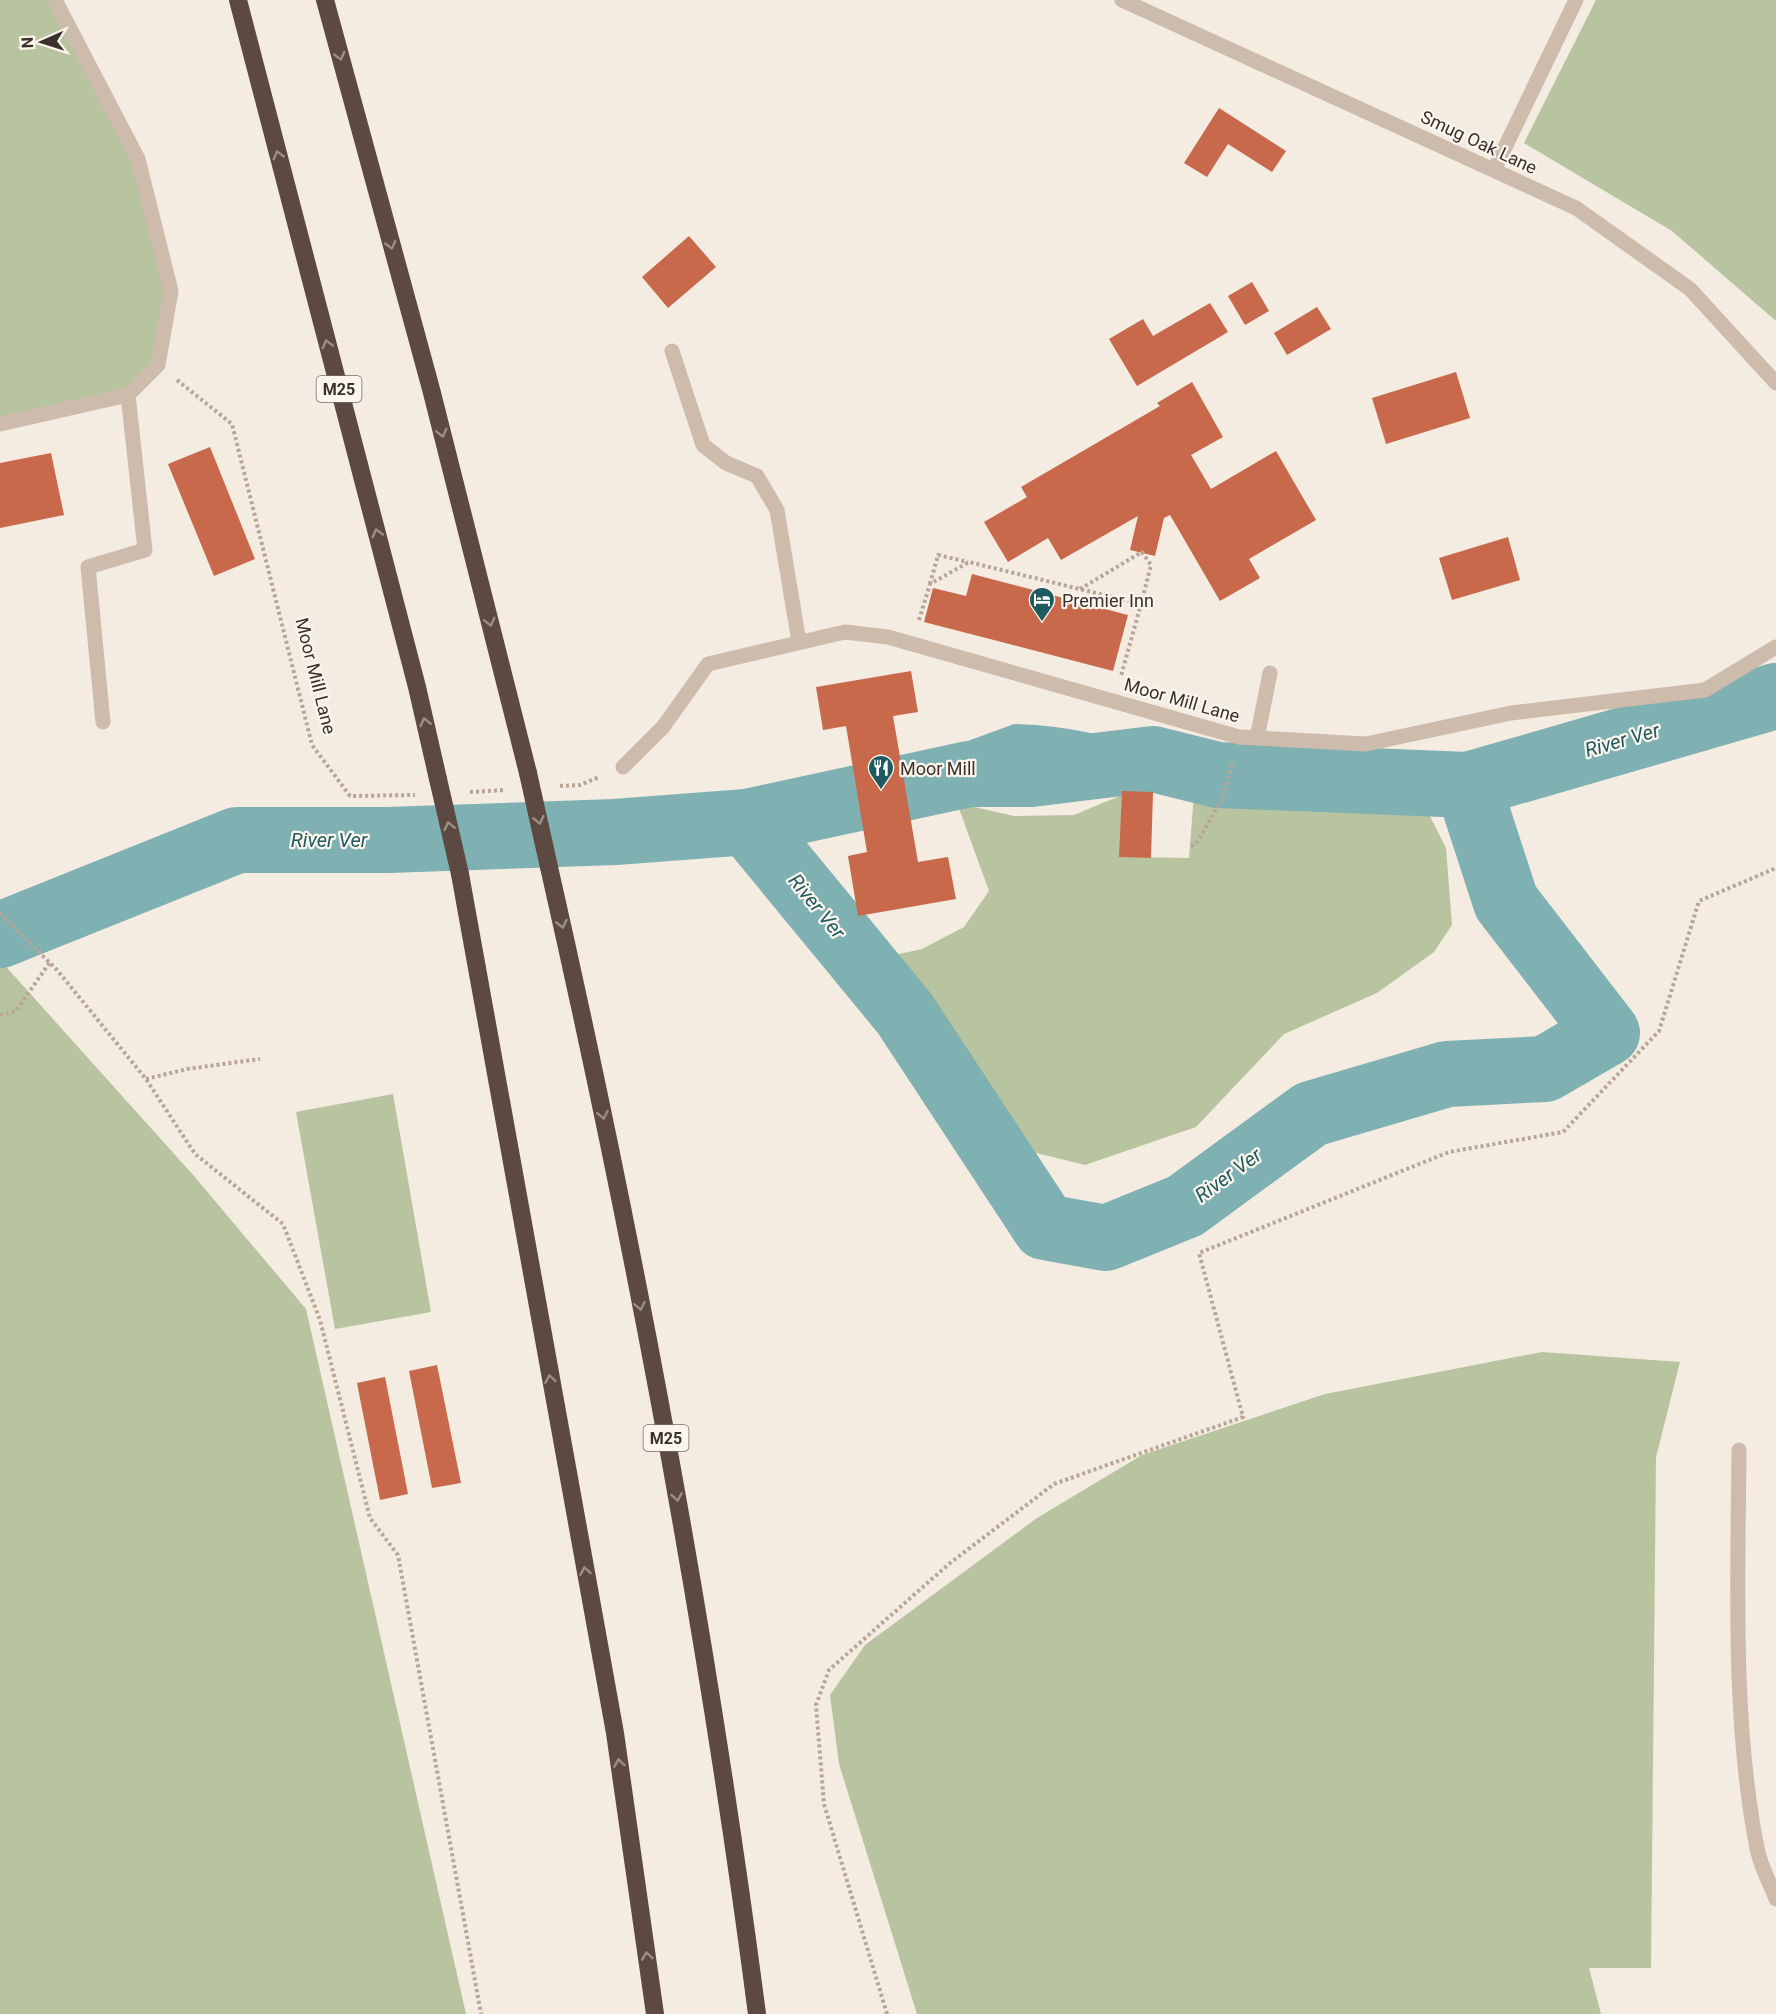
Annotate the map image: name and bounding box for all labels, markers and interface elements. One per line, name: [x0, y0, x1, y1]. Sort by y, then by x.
north arrow: [12, 12, 72, 72]
text: N: [18, 37, 37, 49]
one-way arrow: [333, 51, 346, 61]
street label: Smug Oak Lane: [1418, 106, 1540, 178]
one-way arrow: [273, 150, 286, 160]
one-way arrow: [384, 239, 397, 249]
one-way arrow: [322, 339, 335, 349]
road number: M25: [316, 376, 362, 402]
one-way arrow: [435, 427, 447, 438]
one-way arrow: [371, 528, 384, 538]
hotel icon: Premier Inn: [1027, 585, 1057, 623]
place label: Premier Inn: [1062, 590, 1154, 611]
street label: Moor Mill Lane: [291, 616, 341, 736]
one-way arrow: [483, 616, 495, 627]
street label: Moor Mill Lane: [1122, 673, 1242, 727]
one-way arrow: [419, 717, 432, 727]
water label: River Ver: [1582, 718, 1663, 762]
restaurant icon: Moor Mill: [866, 753, 896, 791]
place label: Moor Mill: [900, 758, 976, 779]
one-way arrow: [531, 815, 544, 825]
one-way arrow: [443, 822, 456, 832]
water label: River Ver: [291, 828, 369, 852]
water label: River Ver: [784, 869, 851, 944]
one-way arrow: [555, 919, 568, 929]
one-way arrow: [596, 1109, 609, 1119]
water label: River Ver: [1190, 1142, 1267, 1207]
one-way arrow: [633, 1301, 646, 1311]
one-way arrow: [544, 1374, 557, 1384]
road number: M25: [644, 1425, 688, 1451]
one-way arrow: [670, 1493, 682, 1502]
one-way arrow: [579, 1566, 592, 1576]
one-way arrow: [613, 1758, 625, 1768]
one-way arrow: [641, 1951, 653, 1961]

